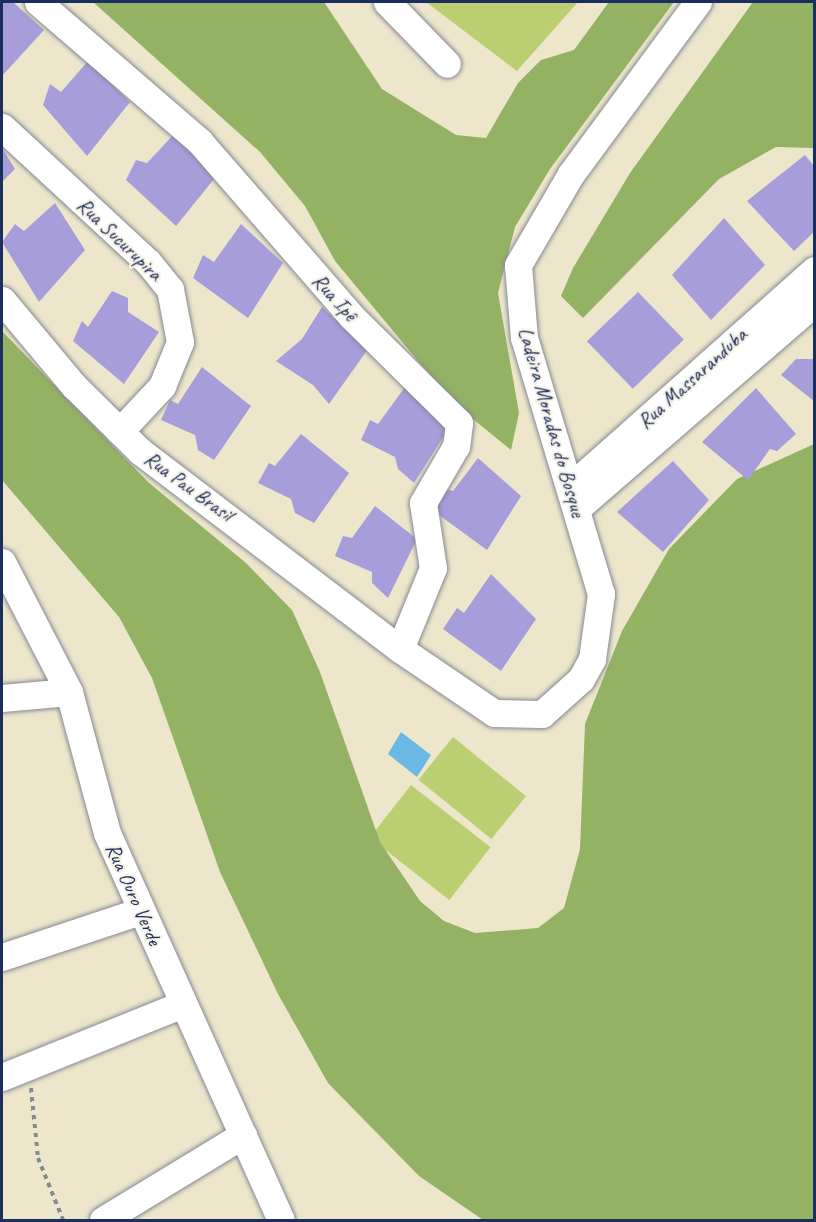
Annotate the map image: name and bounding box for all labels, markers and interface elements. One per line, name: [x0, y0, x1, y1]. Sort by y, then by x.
street label: Rua Sucurupira: [72, 192, 168, 286]
street label: Rua Ipê: [307, 268, 363, 326]
street label: Rua Massaranduba: [632, 322, 752, 434]
street label: Ladeira Moradas do Bosque: [513, 325, 591, 519]
street label: Rua Pau Brasil: [139, 445, 239, 527]
street label: Rua Ouro Verde: [100, 839, 168, 949]

